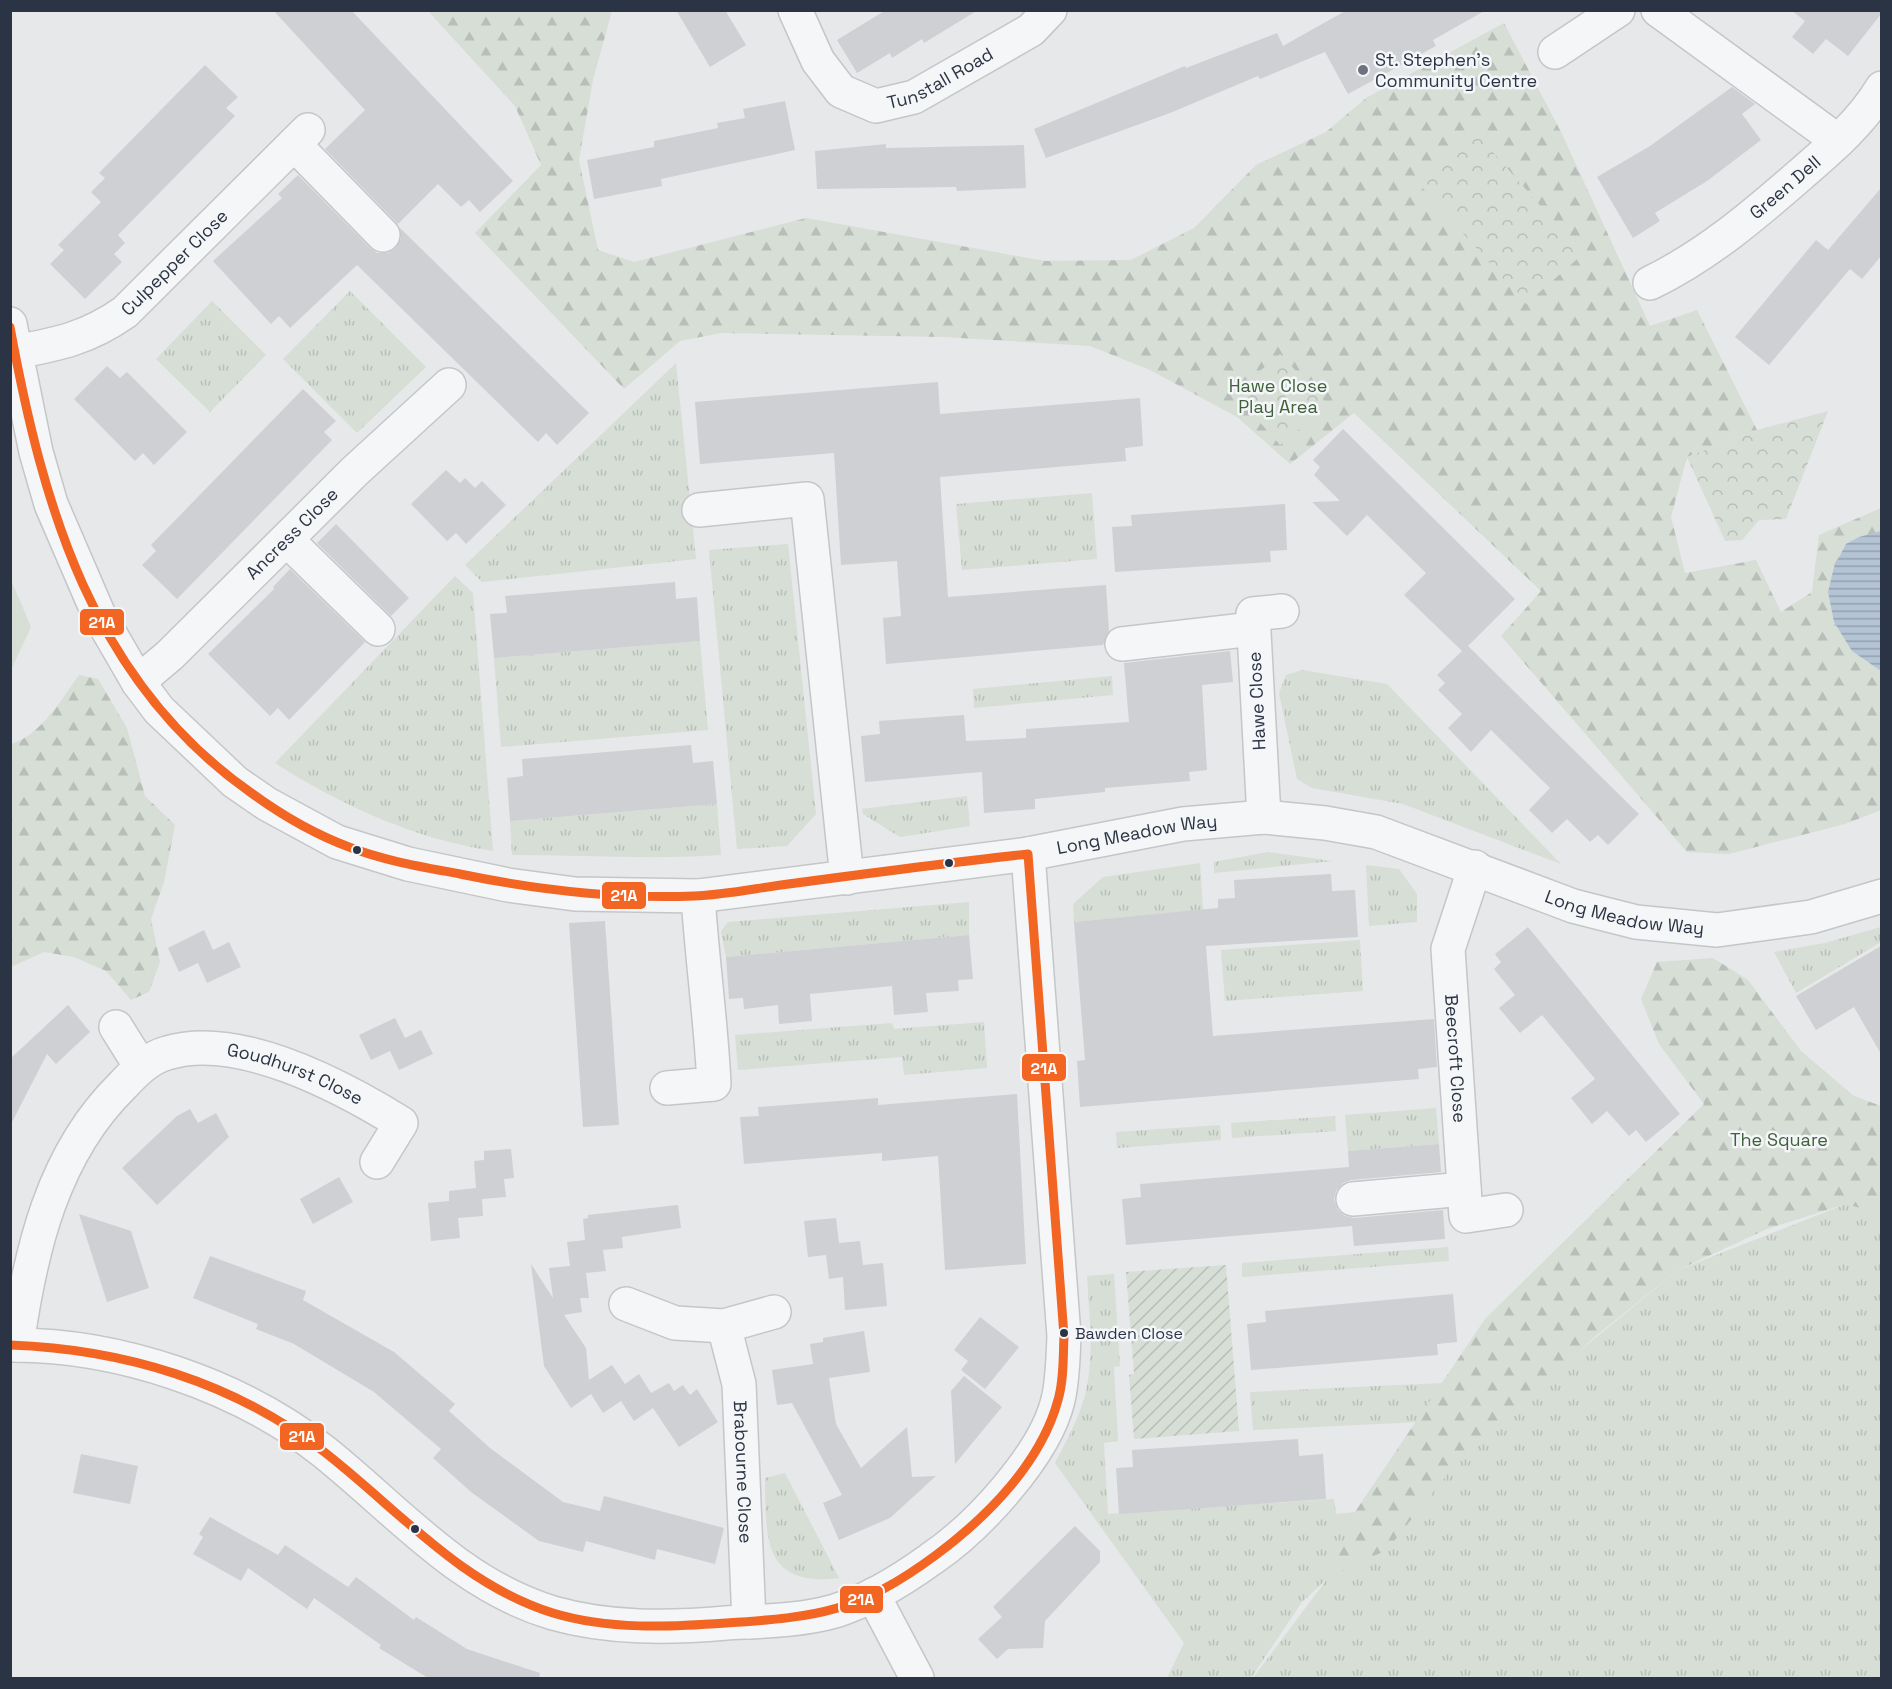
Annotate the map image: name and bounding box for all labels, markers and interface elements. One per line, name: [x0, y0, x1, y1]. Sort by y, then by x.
street label: Tunstall Road: [885, 42, 997, 114]
place label: St. Stephen's Community Centre: [1375, 48, 1537, 92]
marker: St. Stephen's Community Centre: [1356, 63, 1370, 77]
street label: Green Dell: [1745, 150, 1825, 224]
street label: Culpepper Close: [116, 204, 233, 321]
park label: Hawe Close Play Area: [1229, 374, 1327, 418]
street label: Ancress Close: [241, 482, 343, 584]
line badge: 21A: [79, 608, 125, 636]
text: 21A: [89, 612, 115, 633]
street label: Hawe Close: [1242, 651, 1271, 751]
street label: Long Meadow Way: [1055, 809, 1218, 859]
unlabelled marker: [351, 844, 363, 856]
unlabelled marker: [943, 857, 955, 869]
line badge: 21A: [601, 881, 647, 910]
street label: Long Meadow Way: [1542, 884, 1705, 940]
text: 21A: [611, 885, 637, 906]
street label: Beecroft Close: [1440, 993, 1472, 1124]
street label: Goudhurst Close: [226, 1038, 367, 1110]
line badge: 21A: [1021, 1053, 1067, 1082]
text: 21A: [1031, 1058, 1057, 1079]
park label: The Square: [1730, 1128, 1828, 1151]
place label: Bawden Close: [1075, 1323, 1183, 1344]
marker: Bawden Close: [1058, 1327, 1070, 1339]
street label: Brabourne Close: [729, 1400, 758, 1544]
line badge: 21A: [279, 1422, 325, 1451]
text: 21A: [289, 1426, 315, 1447]
unlabelled marker: [409, 1523, 421, 1535]
line badge: 21A: [839, 1585, 884, 1614]
text: 21A: [848, 1589, 874, 1610]

